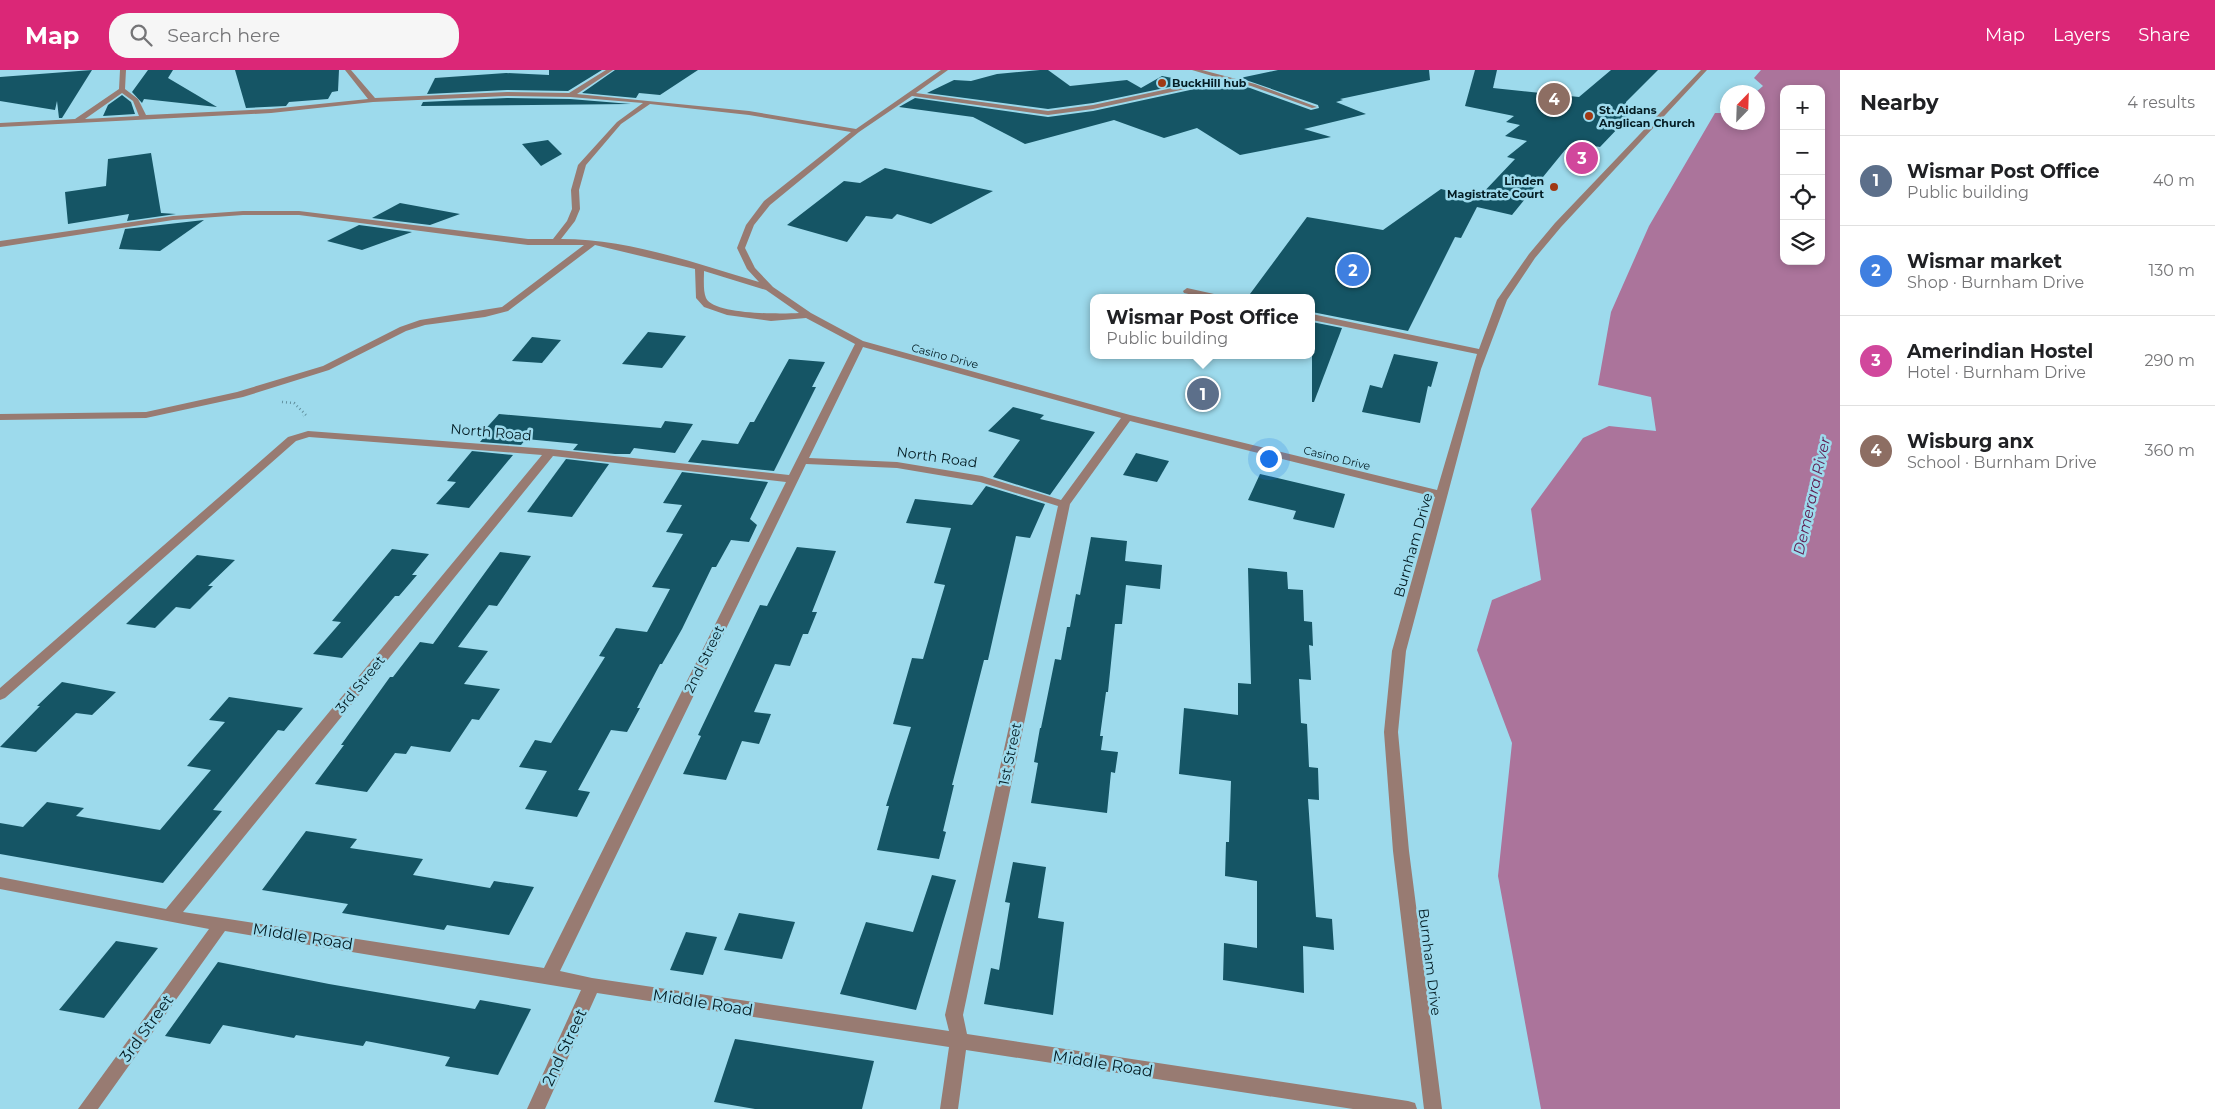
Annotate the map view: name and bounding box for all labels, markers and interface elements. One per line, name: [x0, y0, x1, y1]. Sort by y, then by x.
search box: [109, 13, 459, 58]
text: Map: [25, 21, 79, 50]
icon: search: [127, 21, 155, 49]
text: Search here: [167, 24, 280, 47]
text: Map: [1985, 24, 2025, 46]
text: Layers: [2053, 24, 2110, 46]
text: Share: [2138, 24, 2190, 46]
place label: BuckHill hub: [1172, 76, 1247, 90]
marker: BuckHill hub: [1156, 77, 1168, 89]
pin: 4: [1538, 80, 1570, 118]
north arrow: [1720, 85, 1765, 130]
map controls: [1780, 85, 1825, 265]
button: +: [1780, 85, 1825, 130]
text: Nearby: [1860, 90, 1939, 115]
text: 4 results: [2127, 93, 2195, 112]
place label: St. Aidans Anglican Church: [1598, 103, 1695, 130]
marker: St. Aidans Anglican Church: [1583, 110, 1595, 122]
button: −: [1780, 130, 1825, 175]
pin: 3: [1566, 139, 1598, 177]
text: Wismar Post Office: [1907, 160, 2100, 183]
text: 1: [1873, 171, 1879, 190]
text: 40 m: [2153, 171, 2195, 190]
place label: Linden Magistrate Court: [1447, 174, 1544, 201]
button: locate: [1780, 175, 1825, 220]
marker: Linden Magistrate Court: [1548, 181, 1560, 193]
text: Public building: [1907, 183, 2029, 202]
button: layers: [1780, 220, 1825, 265]
text: Wismar market: [1907, 250, 2062, 273]
pin: 2: [1337, 251, 1369, 289]
text: 2: [1871, 261, 1881, 280]
text: 130 m: [2148, 261, 2195, 280]
text: Shop · Burnham Drive: [1907, 273, 2084, 292]
popup: [1090, 294, 1315, 359]
text: Wismar Post Office: [1106, 306, 1299, 329]
text: Public building: [1106, 329, 1228, 348]
street label: Casino Drive: [910, 340, 980, 372]
text: Amerindian Hostel: [1907, 340, 2093, 363]
text: 3: [1871, 351, 1881, 370]
text: 290 m: [2144, 351, 2195, 370]
text: Hotel · Burnham Drive: [1907, 363, 2086, 382]
pin: 1: [1187, 375, 1219, 413]
street label: North Road: [450, 419, 532, 445]
text: Wisburg anx: [1907, 430, 2034, 453]
water label: Demerara River: [1789, 434, 1835, 557]
text: 4: [1870, 441, 1882, 460]
text: 360 m: [2144, 441, 2195, 460]
street label: North Road: [895, 442, 979, 472]
street label: Casino Drive: [1302, 443, 1372, 473]
your location: [1256, 446, 1282, 472]
text: School · Burnham Drive: [1907, 453, 2097, 472]
street label: Burnham Drive: [1389, 491, 1437, 599]
street label: 2nd Street: [680, 622, 728, 696]
street label: 3rd Street: [331, 651, 389, 716]
street label: 1st Street: [995, 721, 1025, 787]
street label: Burnham Drive: [1414, 907, 1446, 1017]
street label: Middle Road: [251, 919, 354, 954]
street label: Middle Road: [651, 985, 754, 1020]
street label: 3rd Street: [116, 990, 177, 1066]
street label: 2nd Street: [538, 1005, 591, 1089]
street label: Middle Road: [1051, 1046, 1154, 1081]

